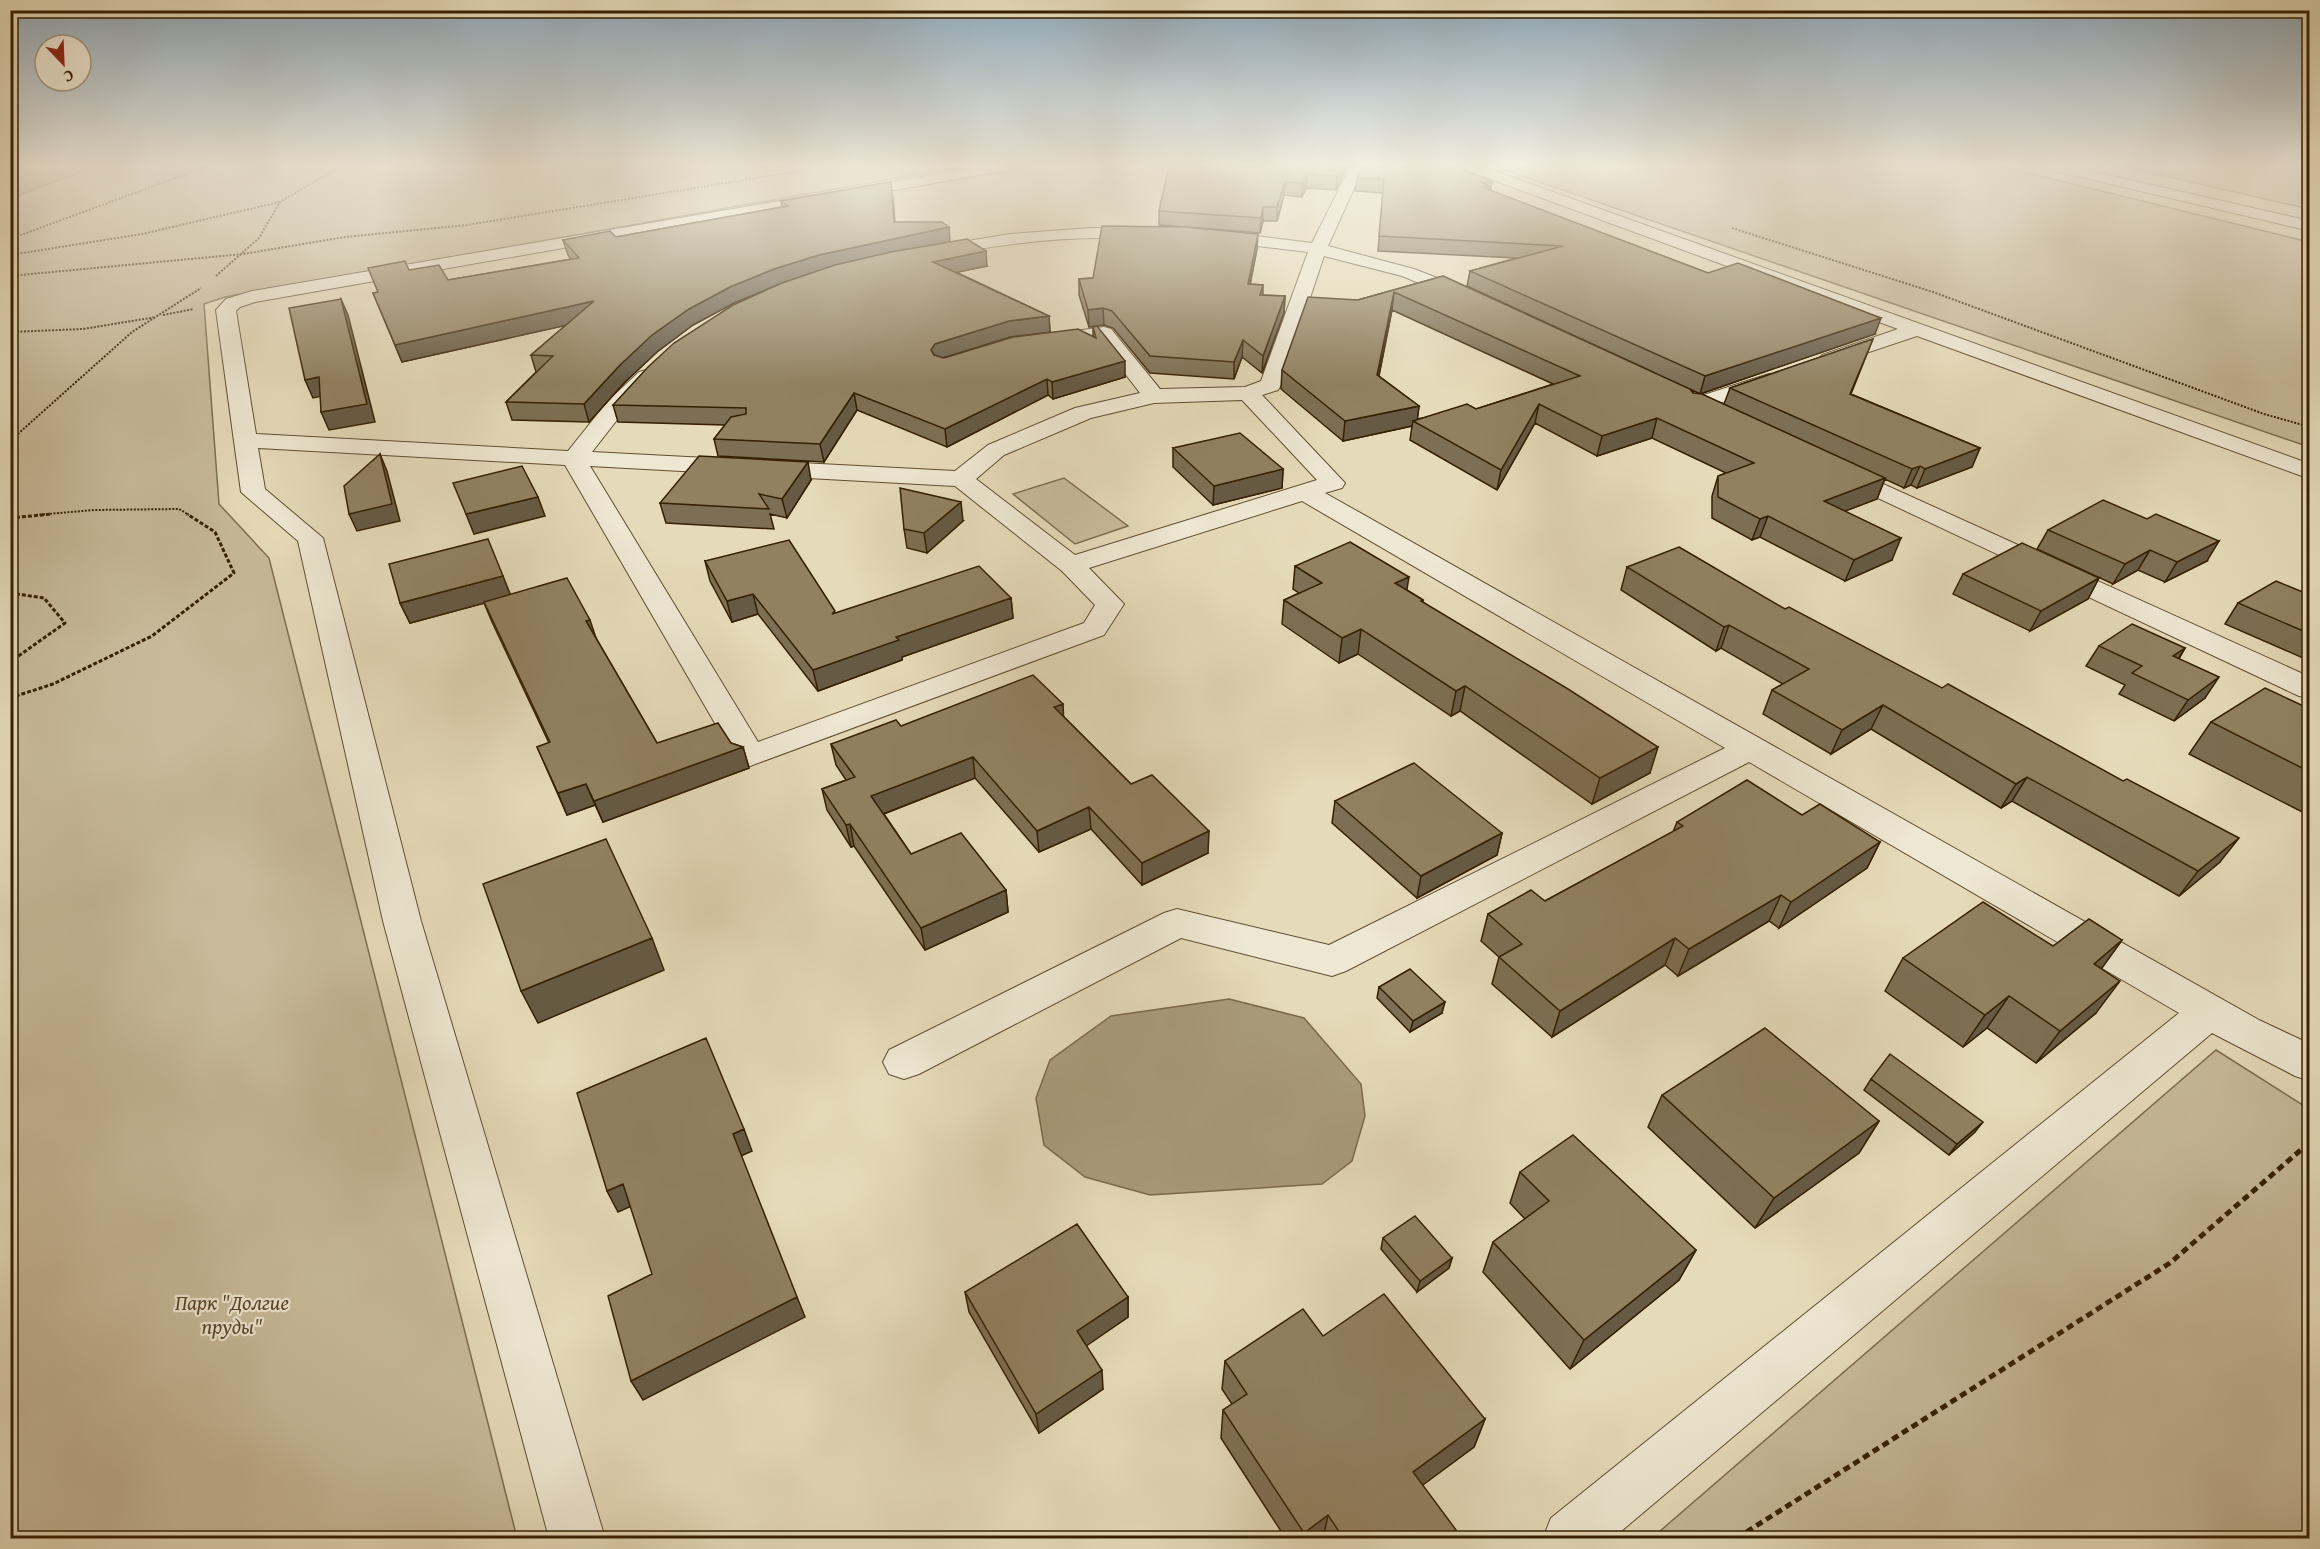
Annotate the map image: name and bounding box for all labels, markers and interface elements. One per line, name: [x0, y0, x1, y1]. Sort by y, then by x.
north arrow: [33, 33, 93, 93]
text: С: [60, 64, 78, 90]
park label: Парк "Долгие пруды": [175, 1287, 289, 1342]

